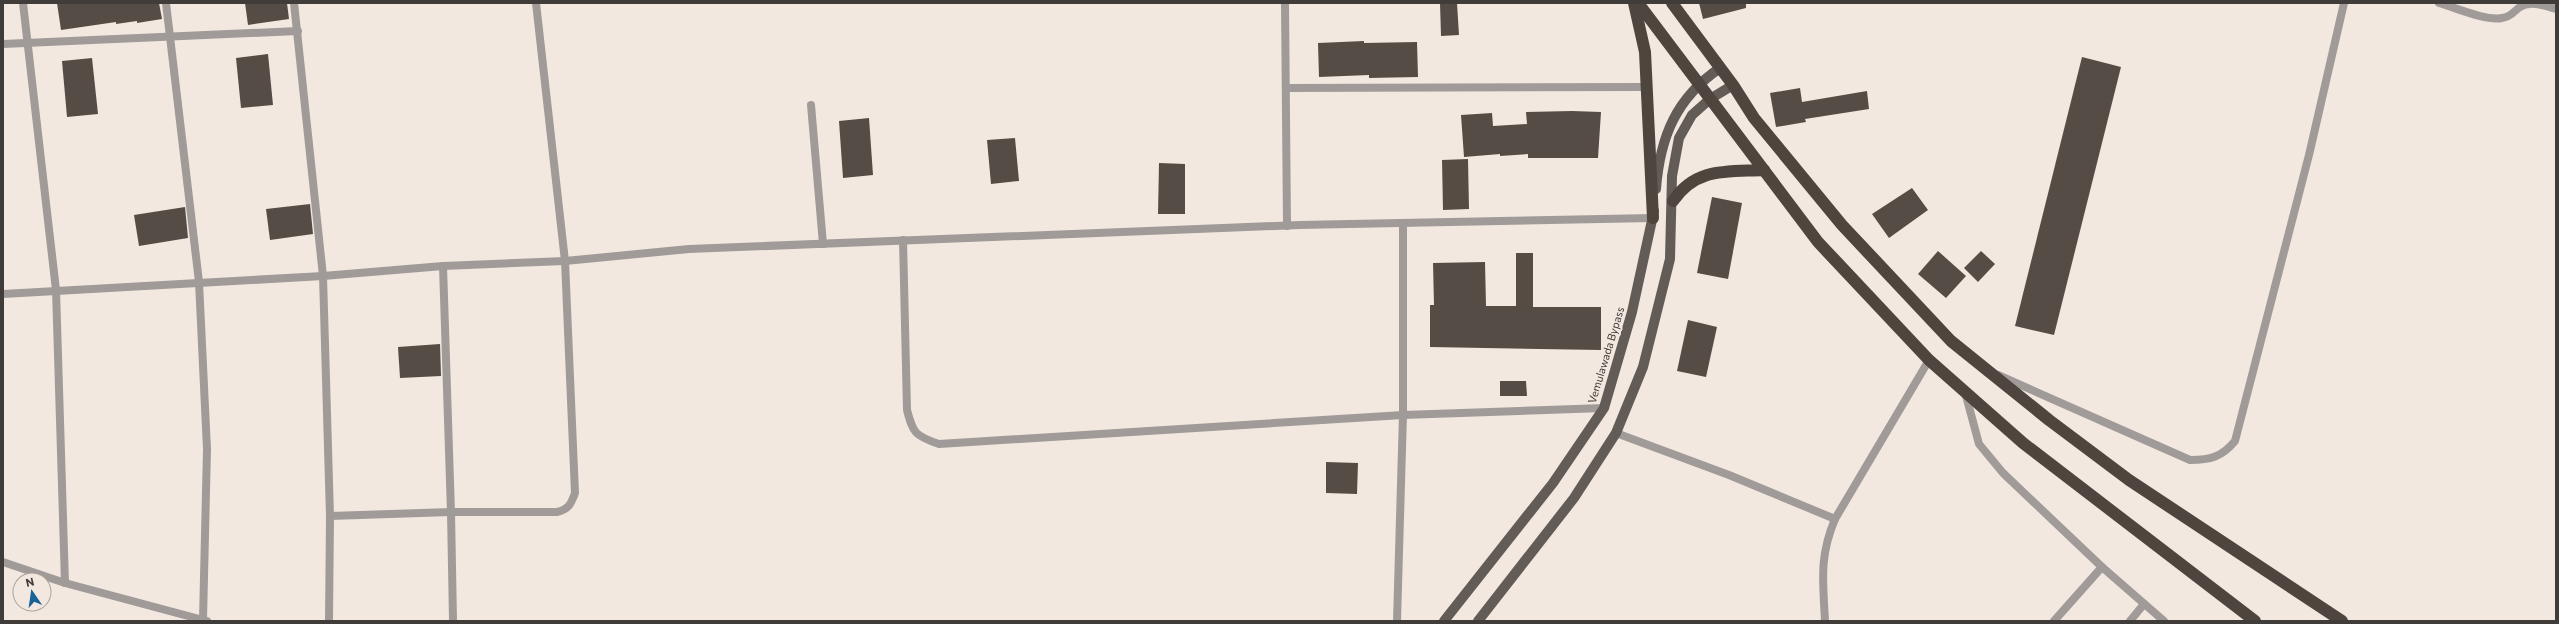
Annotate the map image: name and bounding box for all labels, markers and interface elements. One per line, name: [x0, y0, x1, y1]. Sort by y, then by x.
street label: Vemulawada Bypass: [1585, 305, 1626, 405]
north arrow: [12, 572, 52, 612]
text: N: [24, 575, 35, 589]

